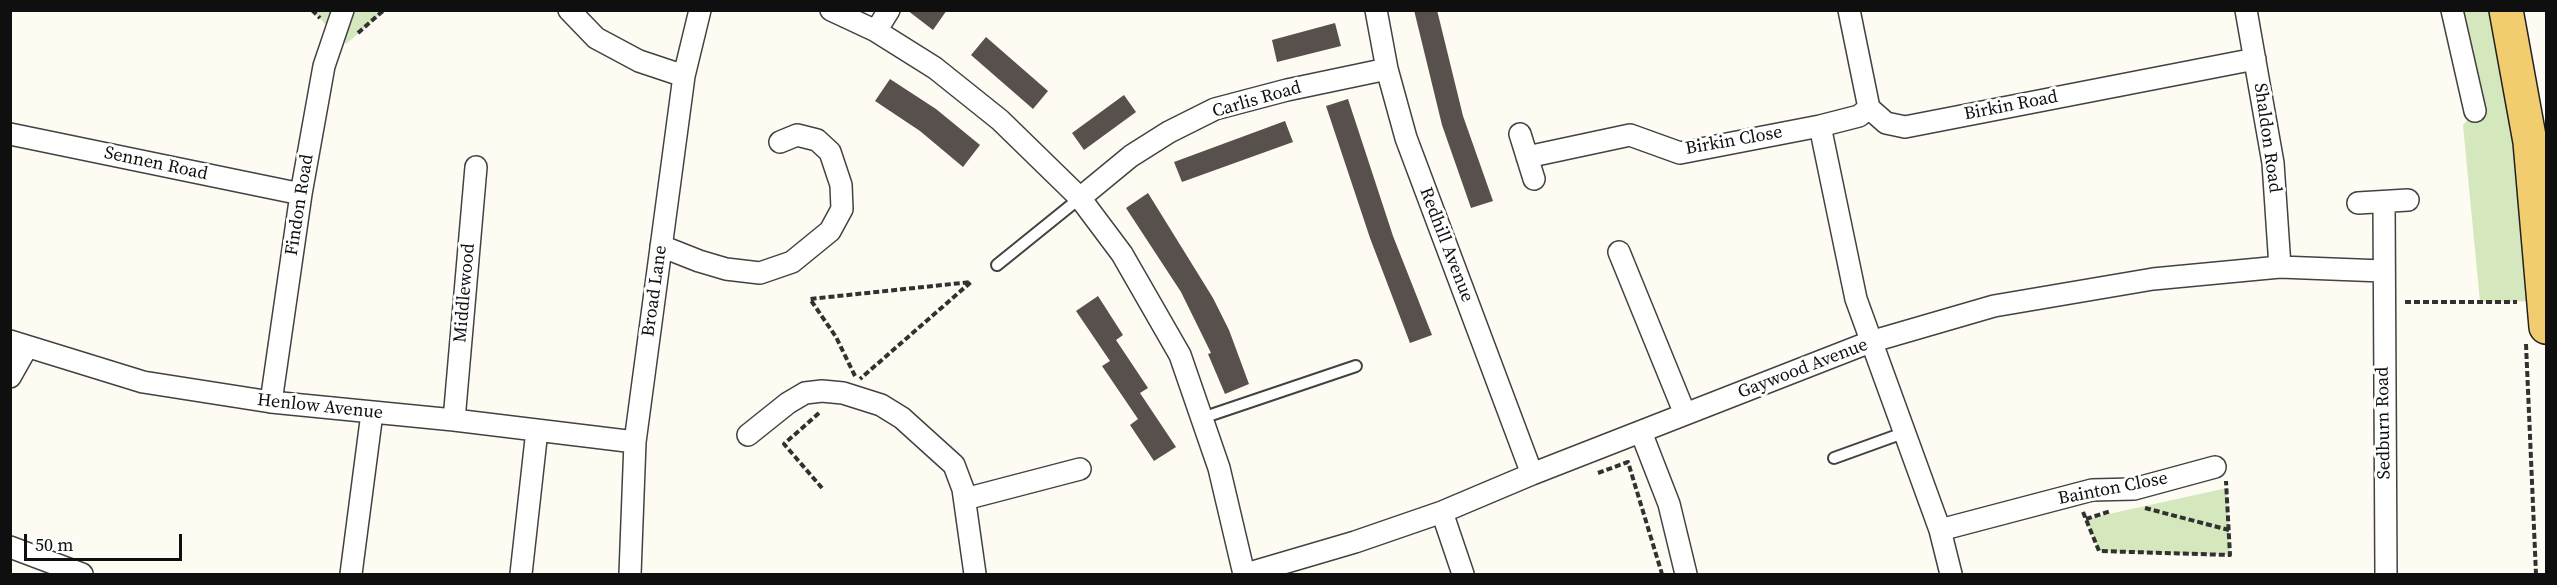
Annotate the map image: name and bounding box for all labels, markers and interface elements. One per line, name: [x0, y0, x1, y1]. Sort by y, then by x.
street label: Carlis Road: [1210, 77, 1304, 123]
street label: Shaldon Road: [2249, 82, 2285, 194]
street label: Birkin Road: [1962, 86, 2060, 126]
street label: Birkin Close: [1684, 122, 1784, 160]
street label: Sennen Road: [102, 142, 210, 186]
street label: Findon Road: [281, 153, 319, 257]
street label: Redhill Avenue: [1414, 185, 1478, 305]
street label: Middlewood: [450, 242, 480, 344]
street label: Broad Lane: [638, 244, 672, 338]
street label: Gaywood Avenue: [1735, 334, 1871, 404]
street label: Sedburn Road: [2372, 366, 2396, 480]
street label: Henlow Avenue: [256, 390, 384, 424]
street label: Bainton Close: [2056, 468, 2170, 510]
scale bar: [27, 522, 184, 560]
text: 50 m: [35, 532, 73, 557]

